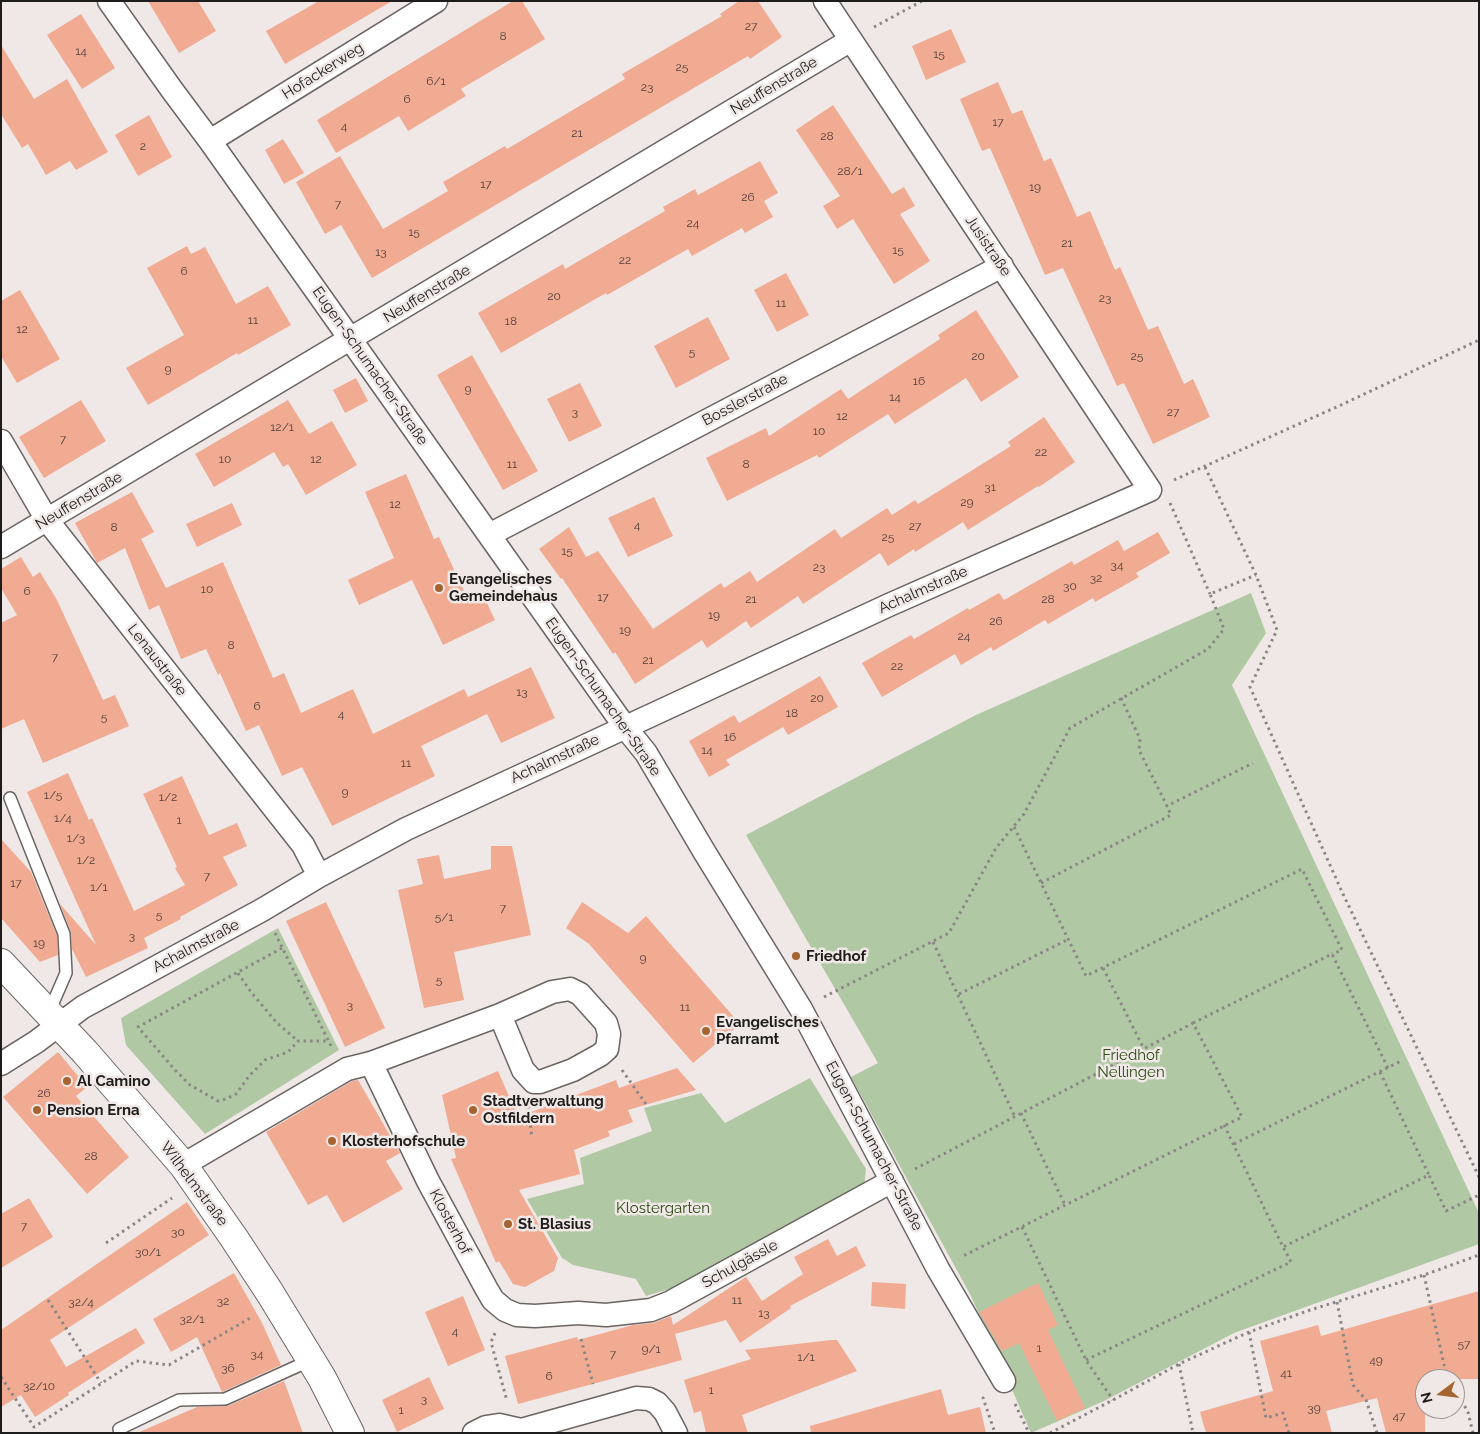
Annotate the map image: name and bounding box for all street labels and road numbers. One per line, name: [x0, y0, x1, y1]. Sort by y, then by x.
street label: Hofackerweg: [279, 39, 367, 103]
street label: Neuffenstraße: [727, 53, 821, 119]
street label: Jusistraße: [961, 212, 1015, 280]
street label: Neuffenstraße: [380, 261, 474, 327]
street label: Eugen-Schumacher-Straße: [308, 283, 432, 449]
street label: Bosslerstraße: [699, 370, 791, 430]
street label: Neuffenstraße: [32, 468, 126, 534]
street label: Achalmstraße: [876, 562, 970, 618]
street label: Eugen-Schumacher-Straße: [541, 614, 665, 780]
street label: Lenaustraße: [123, 621, 191, 699]
street label: Achalmstraße: [508, 731, 602, 787]
street label: Achalmstraße: [150, 916, 242, 976]
street label: Eugen-Schumacher-Straße: [822, 1058, 926, 1234]
street label: Wilhelmstraße: [156, 1138, 232, 1230]
street label: Klosterhof: [425, 1186, 475, 1258]
street label: Schulgässle: [699, 1236, 781, 1292]

